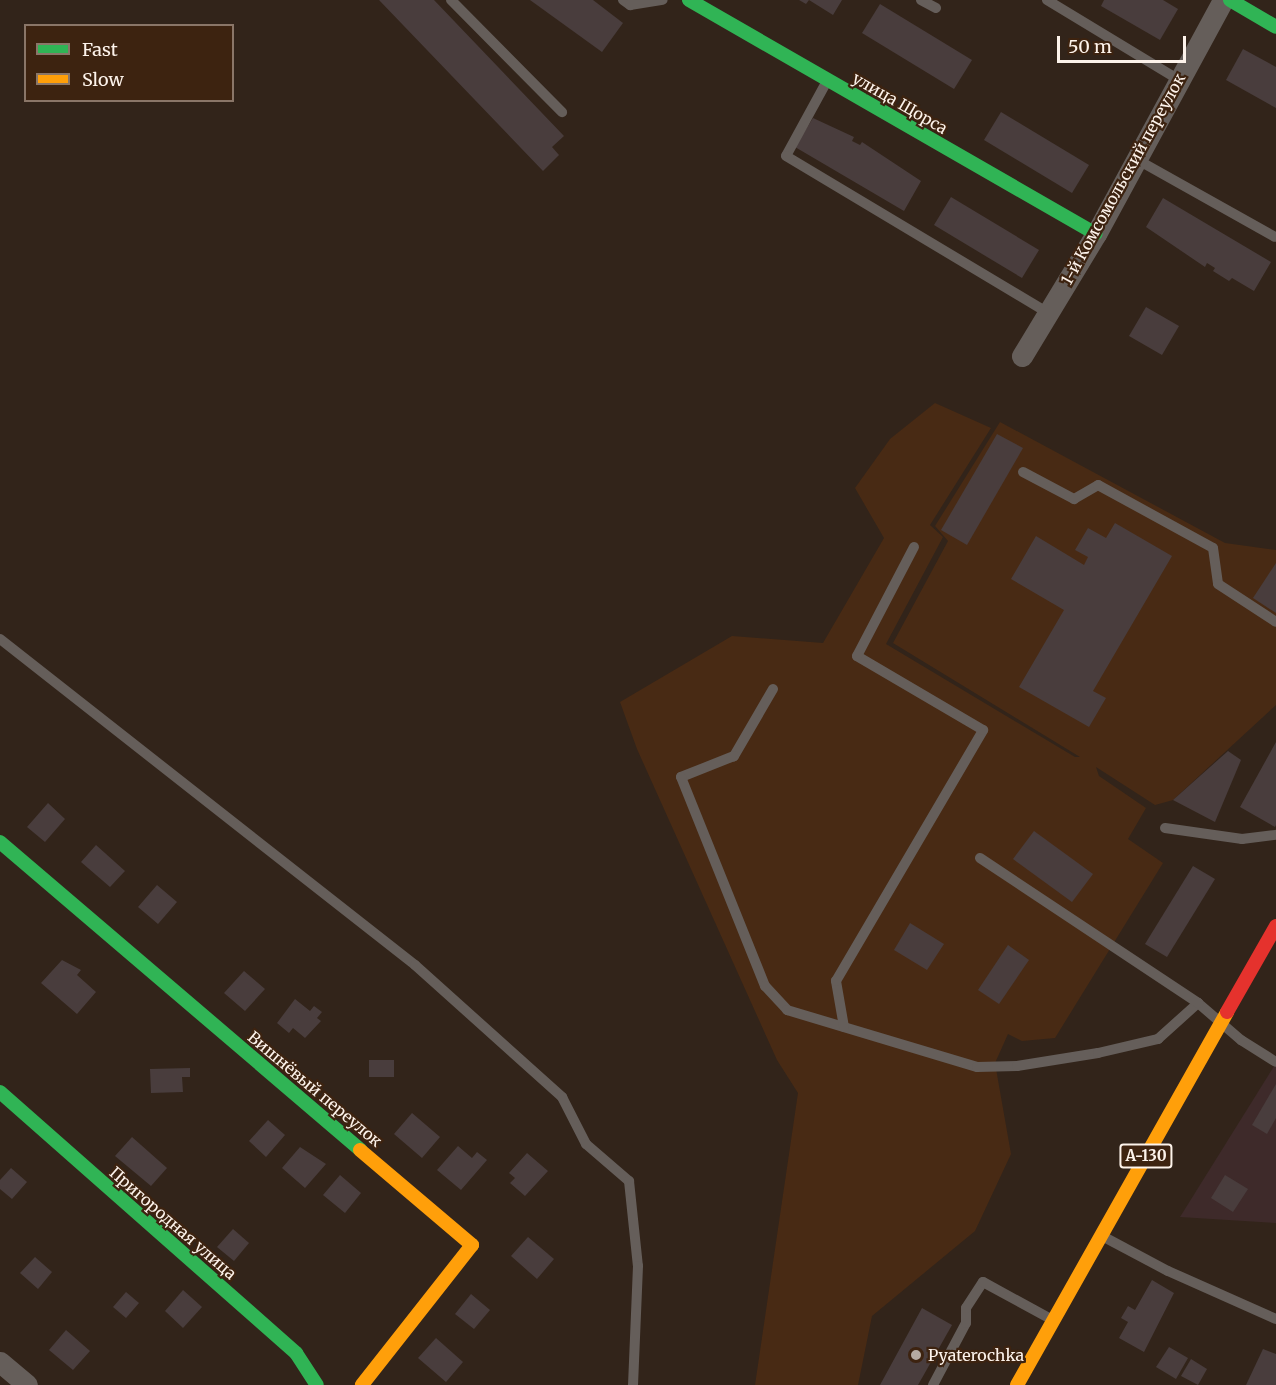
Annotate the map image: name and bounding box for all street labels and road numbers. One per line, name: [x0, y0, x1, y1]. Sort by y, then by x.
street label: улица Щорса: [849, 68, 951, 138]
street label: 1-й Комсомольский переулок: [1057, 70, 1189, 288]
street label: Вишнёвый переулок: [244, 1027, 386, 1151]
road number: А-130: [1119, 1144, 1173, 1168]
street label: Пригородная улица: [106, 1163, 240, 1283]

